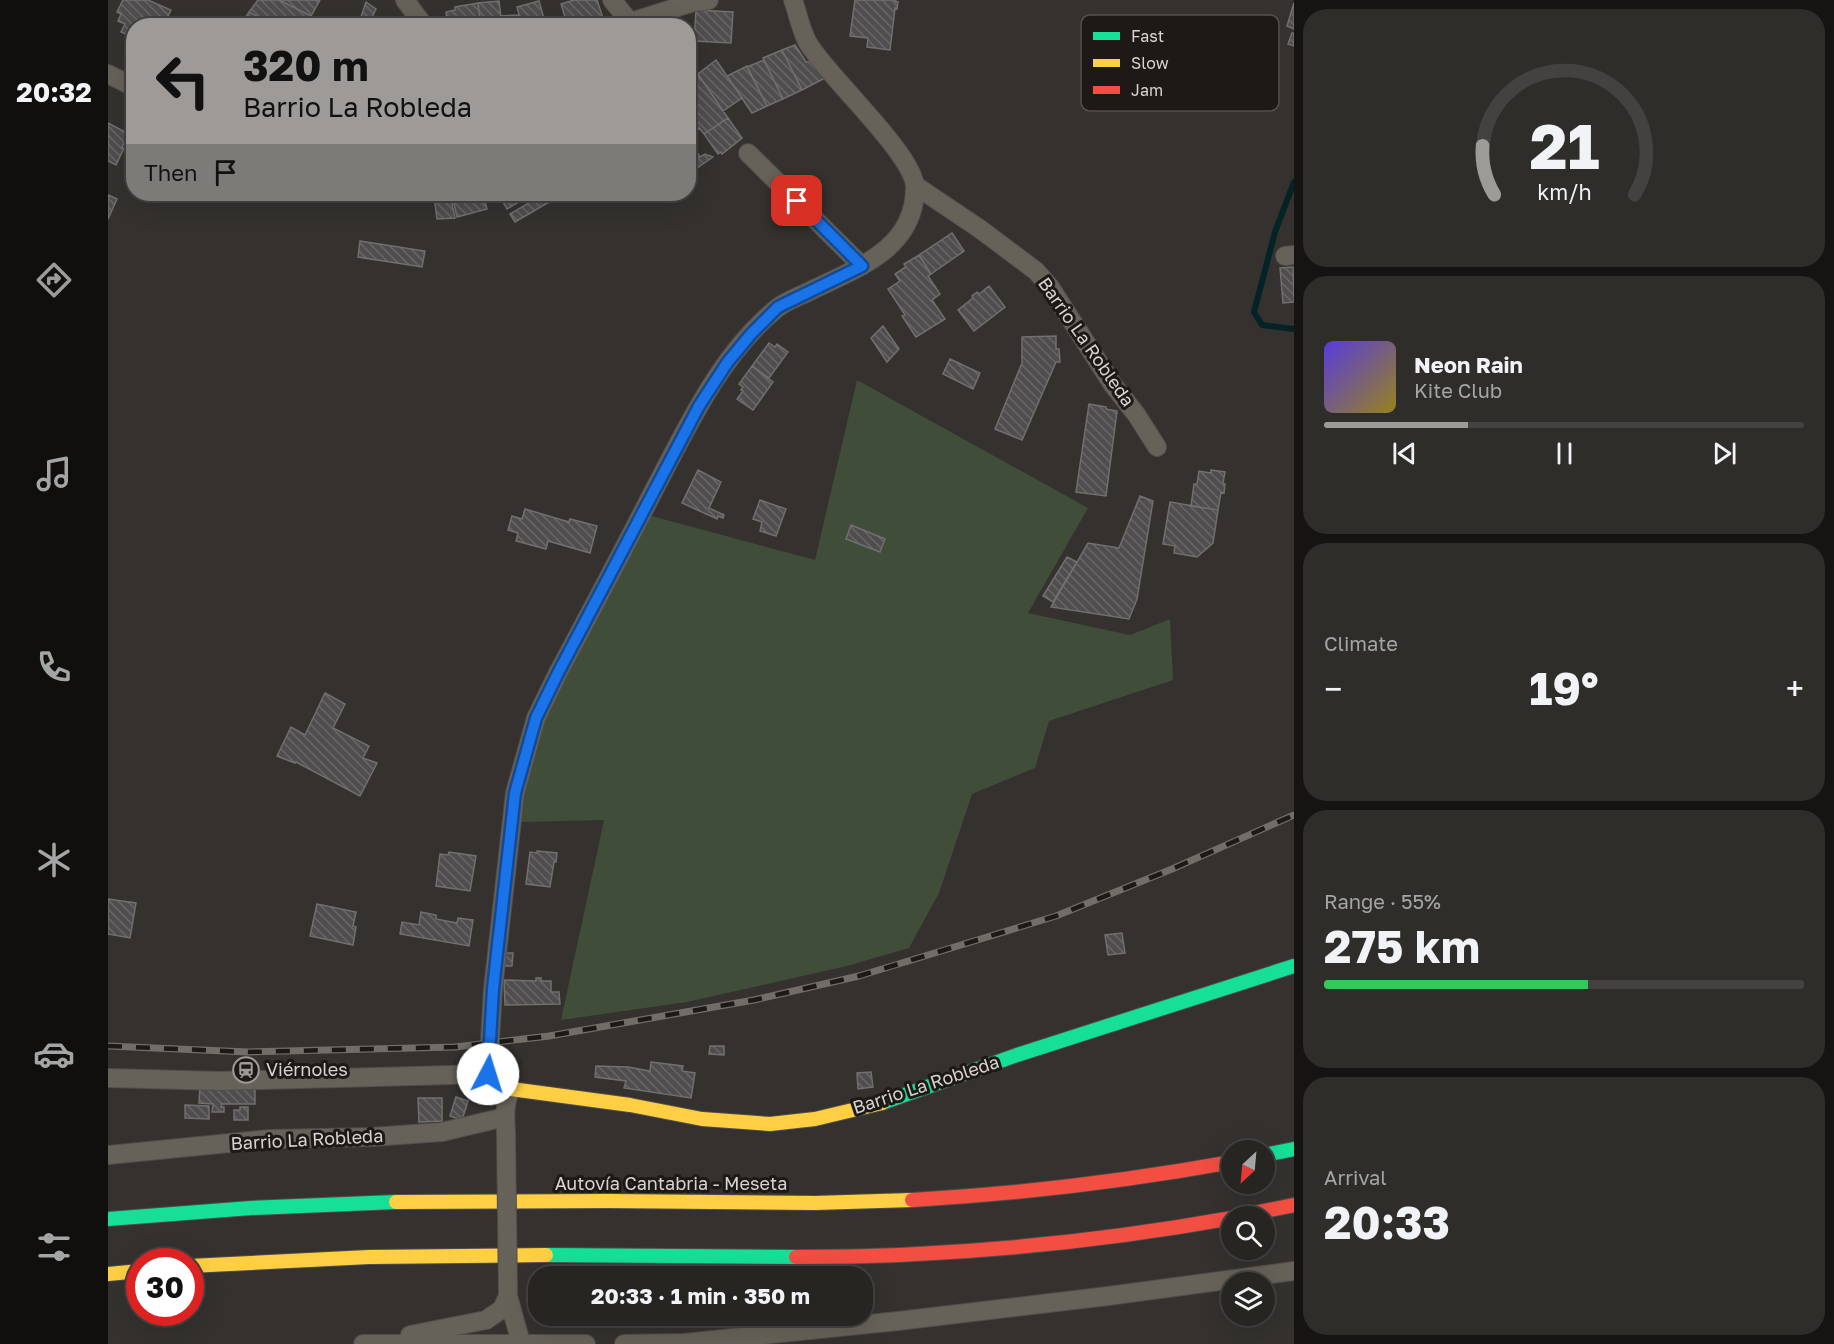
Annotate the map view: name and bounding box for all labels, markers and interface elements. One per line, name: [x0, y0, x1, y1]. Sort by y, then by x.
legend: [1081, 15, 1279, 111]
text: Fast: [1131, 26, 1164, 46]
text: 320 m: [243, 40, 369, 90]
icon: left: [144, 42, 222, 120]
text: Slow: [1131, 53, 1169, 73]
text: 20:32: [16, 76, 92, 108]
text: Jam: [1131, 80, 1163, 100]
text: Barrio La Robleda: [243, 91, 472, 123]
text: 21: [1529, 108, 1599, 183]
icon: arrive: [209, 156, 242, 189]
text: Then: [144, 159, 197, 186]
pin: [771, 175, 822, 226]
text: km/h: [1537, 179, 1591, 205]
icon: arrive: [780, 184, 813, 217]
icon: directions: [33, 259, 75, 301]
street label: Barrio La Robleda: [1034, 273, 1140, 410]
text: Neon Rain: [1414, 351, 1523, 378]
text: Kite Club: [1414, 378, 1502, 402]
icon: previous: [1388, 437, 1421, 470]
icon: pause: [1548, 437, 1581, 470]
icon: next: [1708, 437, 1741, 470]
icon: music: [33, 453, 75, 495]
text: Climate: [1324, 631, 1398, 655]
icon: phone: [33, 646, 75, 688]
text: 19°: [1529, 661, 1599, 715]
text: −: [1324, 669, 1342, 708]
text: +: [1786, 669, 1804, 708]
icon: climate: [33, 839, 75, 881]
text: Range · 55%: [1324, 889, 1441, 913]
text: 275 km: [1324, 919, 1480, 973]
icon: car: [33, 1033, 75, 1075]
position arrow: [456, 1042, 520, 1106]
street label: Barrio La Robleda: [850, 1050, 1002, 1118]
station icon: Viérnoles: [231, 1055, 261, 1085]
place label: Viérnoles: [266, 1058, 348, 1080]
street label: Barrio La Robleda: [230, 1124, 384, 1154]
north arrow: [1221, 1140, 1275, 1194]
map controls: [1221, 1140, 1275, 1326]
text: Arrival: [1324, 1165, 1387, 1189]
street label: Autovía Cantabria - Meseta: [555, 1172, 787, 1194]
text: 20:33: [1324, 1195, 1450, 1249]
button: search: [1221, 1206, 1275, 1260]
icon: filters: [33, 1226, 75, 1268]
speed limit sign: 30: [126, 1248, 204, 1326]
button: layers: [1221, 1272, 1275, 1326]
text: 20:33 · 1 min · 350 m: [591, 1282, 810, 1309]

